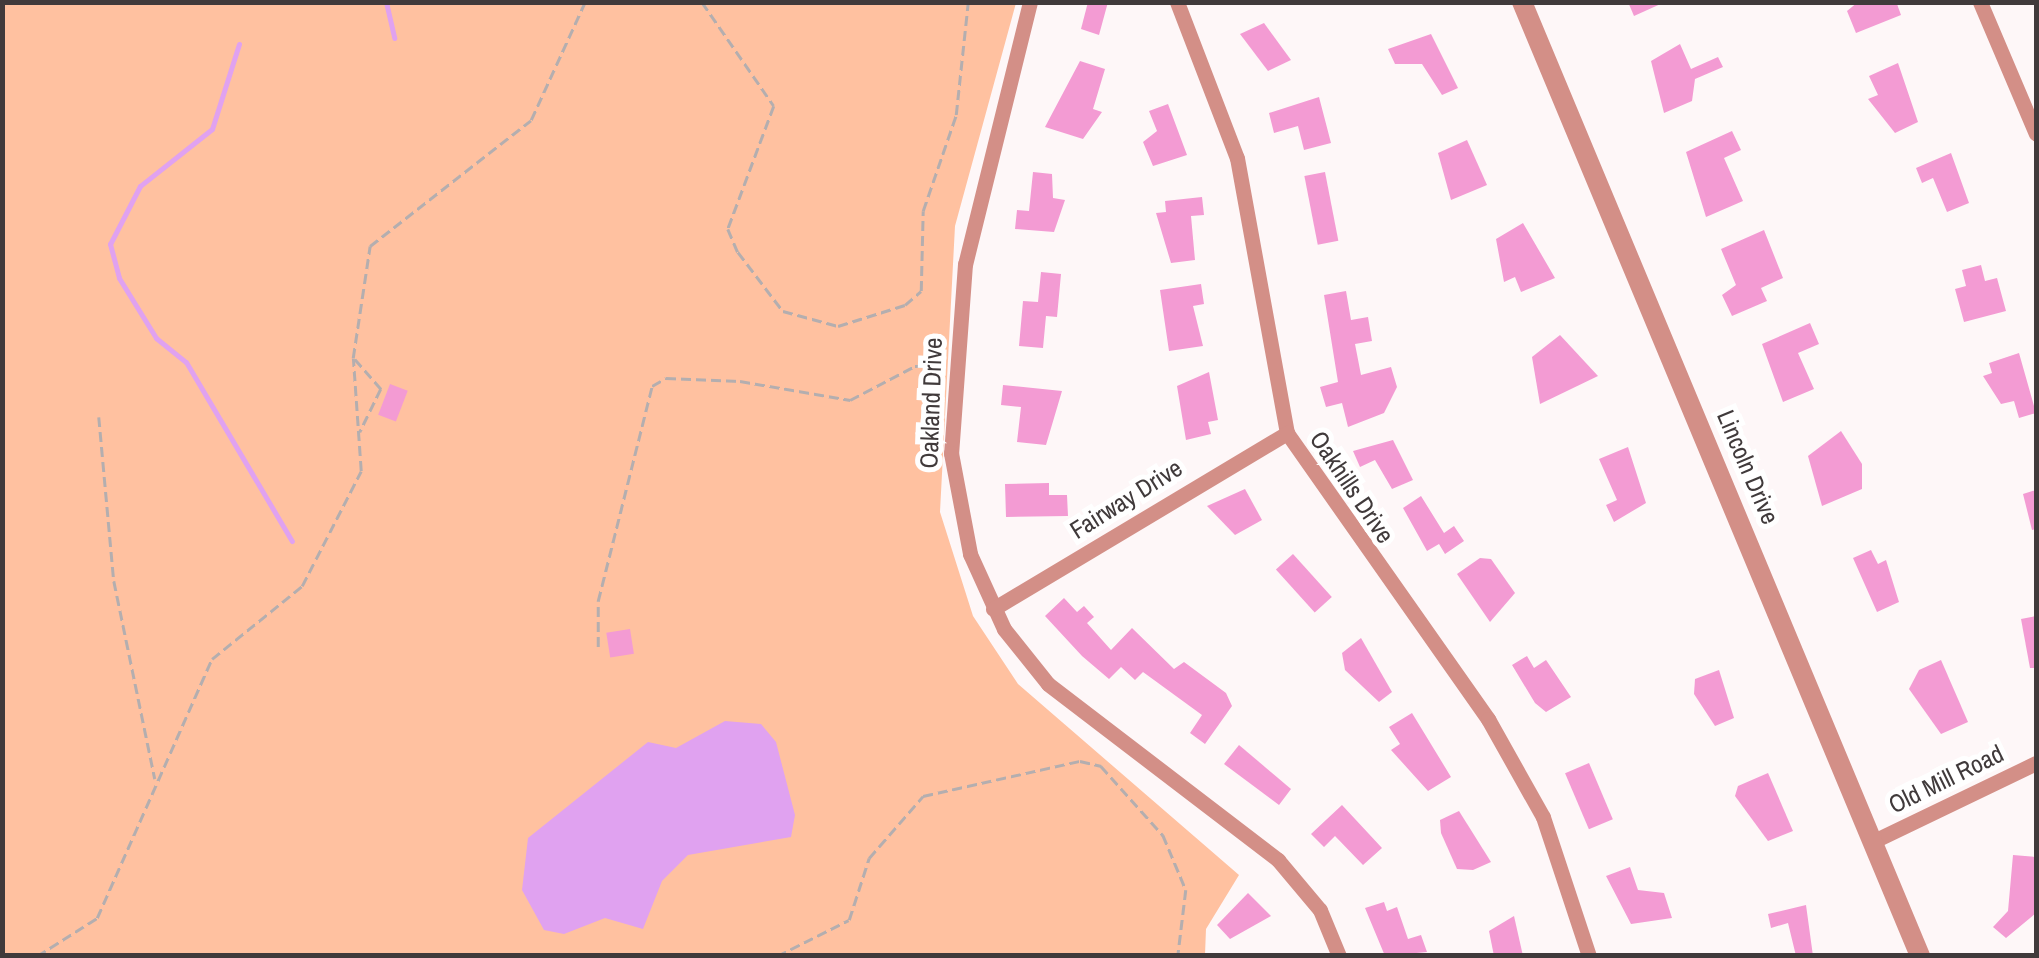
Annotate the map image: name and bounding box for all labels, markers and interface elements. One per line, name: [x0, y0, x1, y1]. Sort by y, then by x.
street label: Oakland Drive: [914, 337, 948, 469]
street label: Lincoln Drive: [1711, 406, 1785, 528]
street label: Oakhills Drive: [1304, 425, 1400, 549]
street label: Fairway Drive: [1064, 453, 1188, 545]
street label: Old Mill Road: [1884, 738, 2008, 820]

